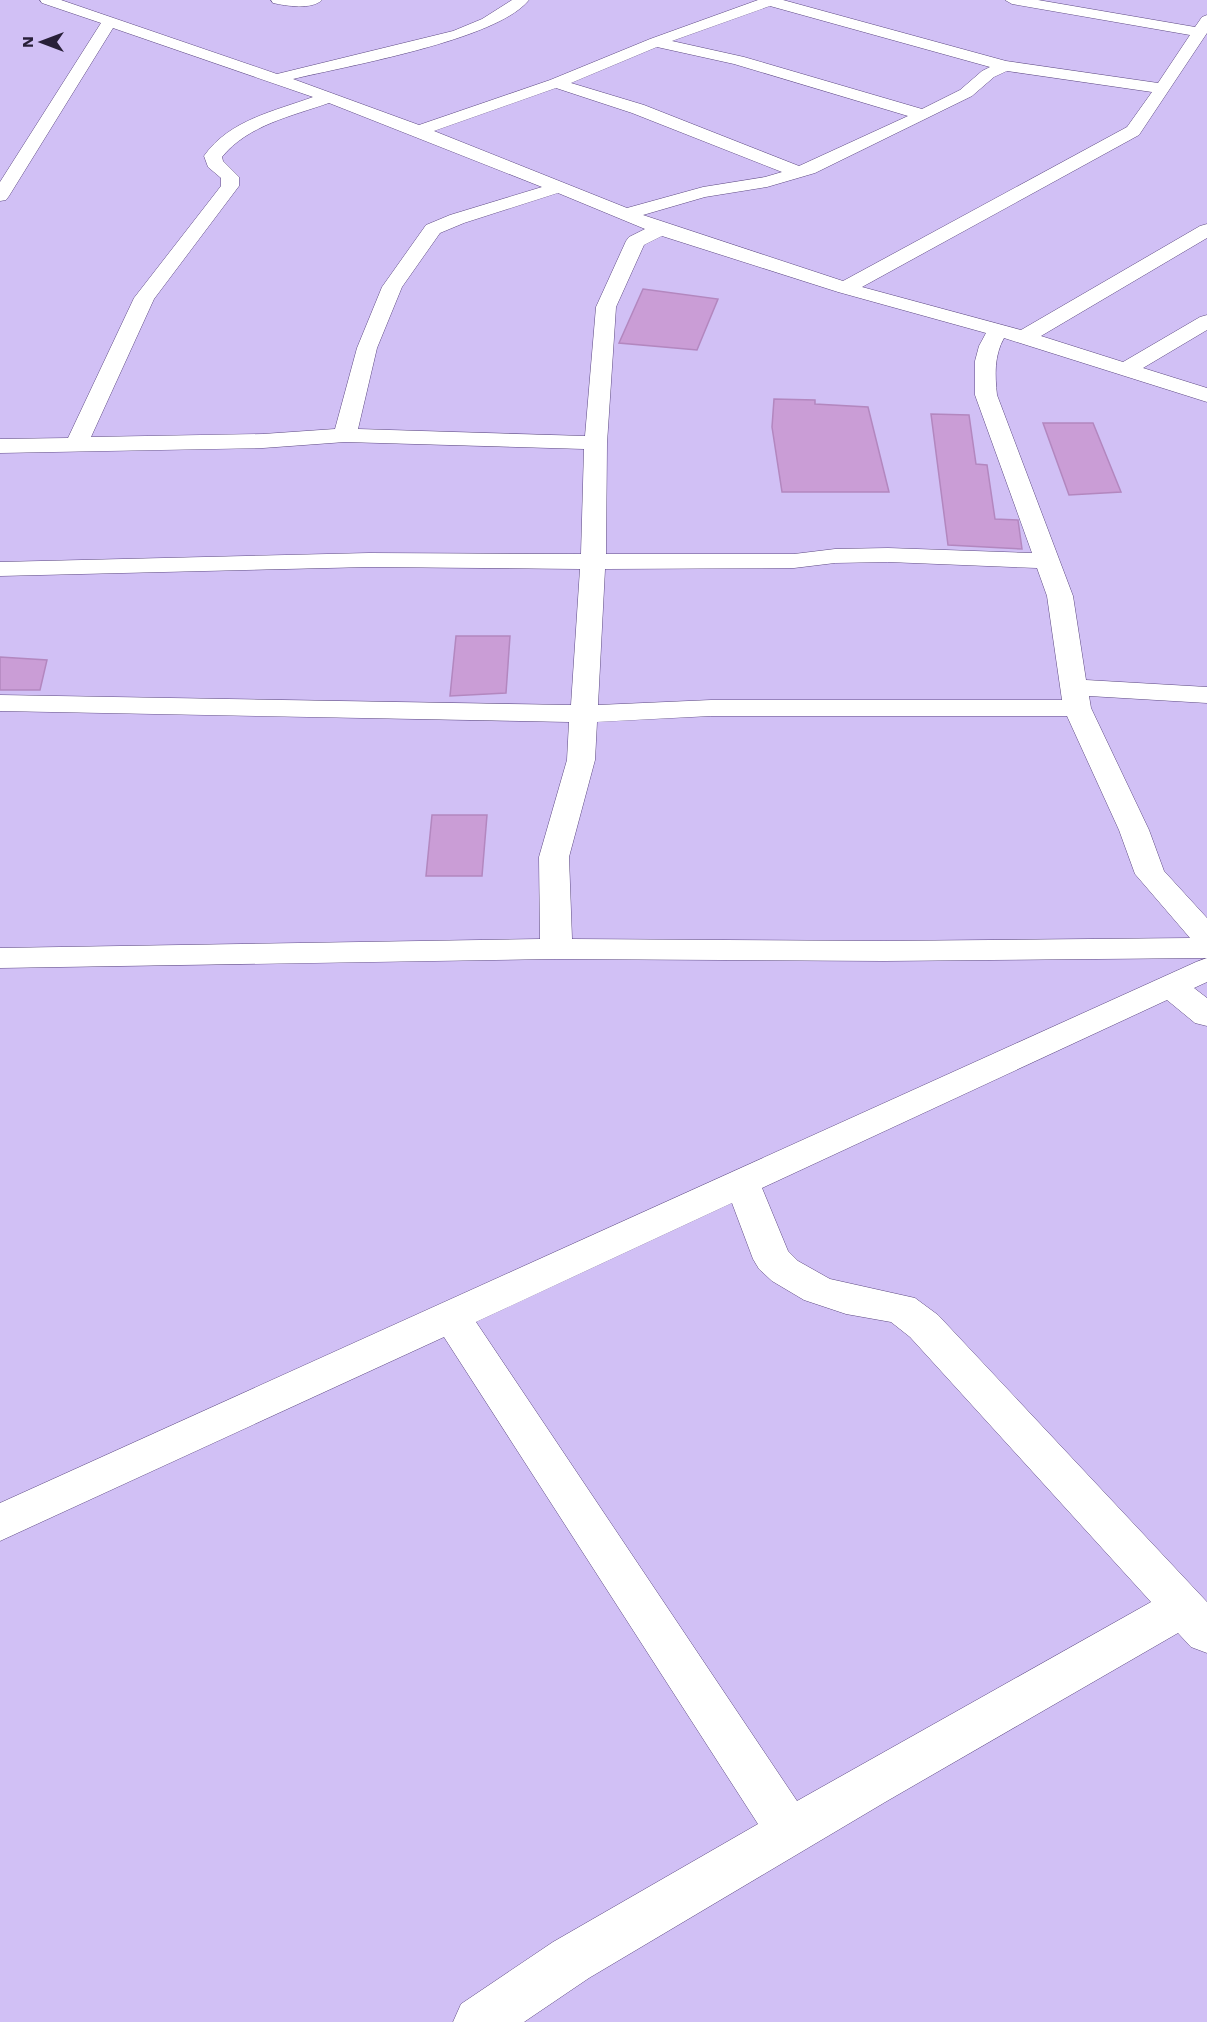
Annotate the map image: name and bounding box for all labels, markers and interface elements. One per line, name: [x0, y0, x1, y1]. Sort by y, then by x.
north arrow: [12, 12, 72, 72]
text: N: [18, 36, 37, 48]

